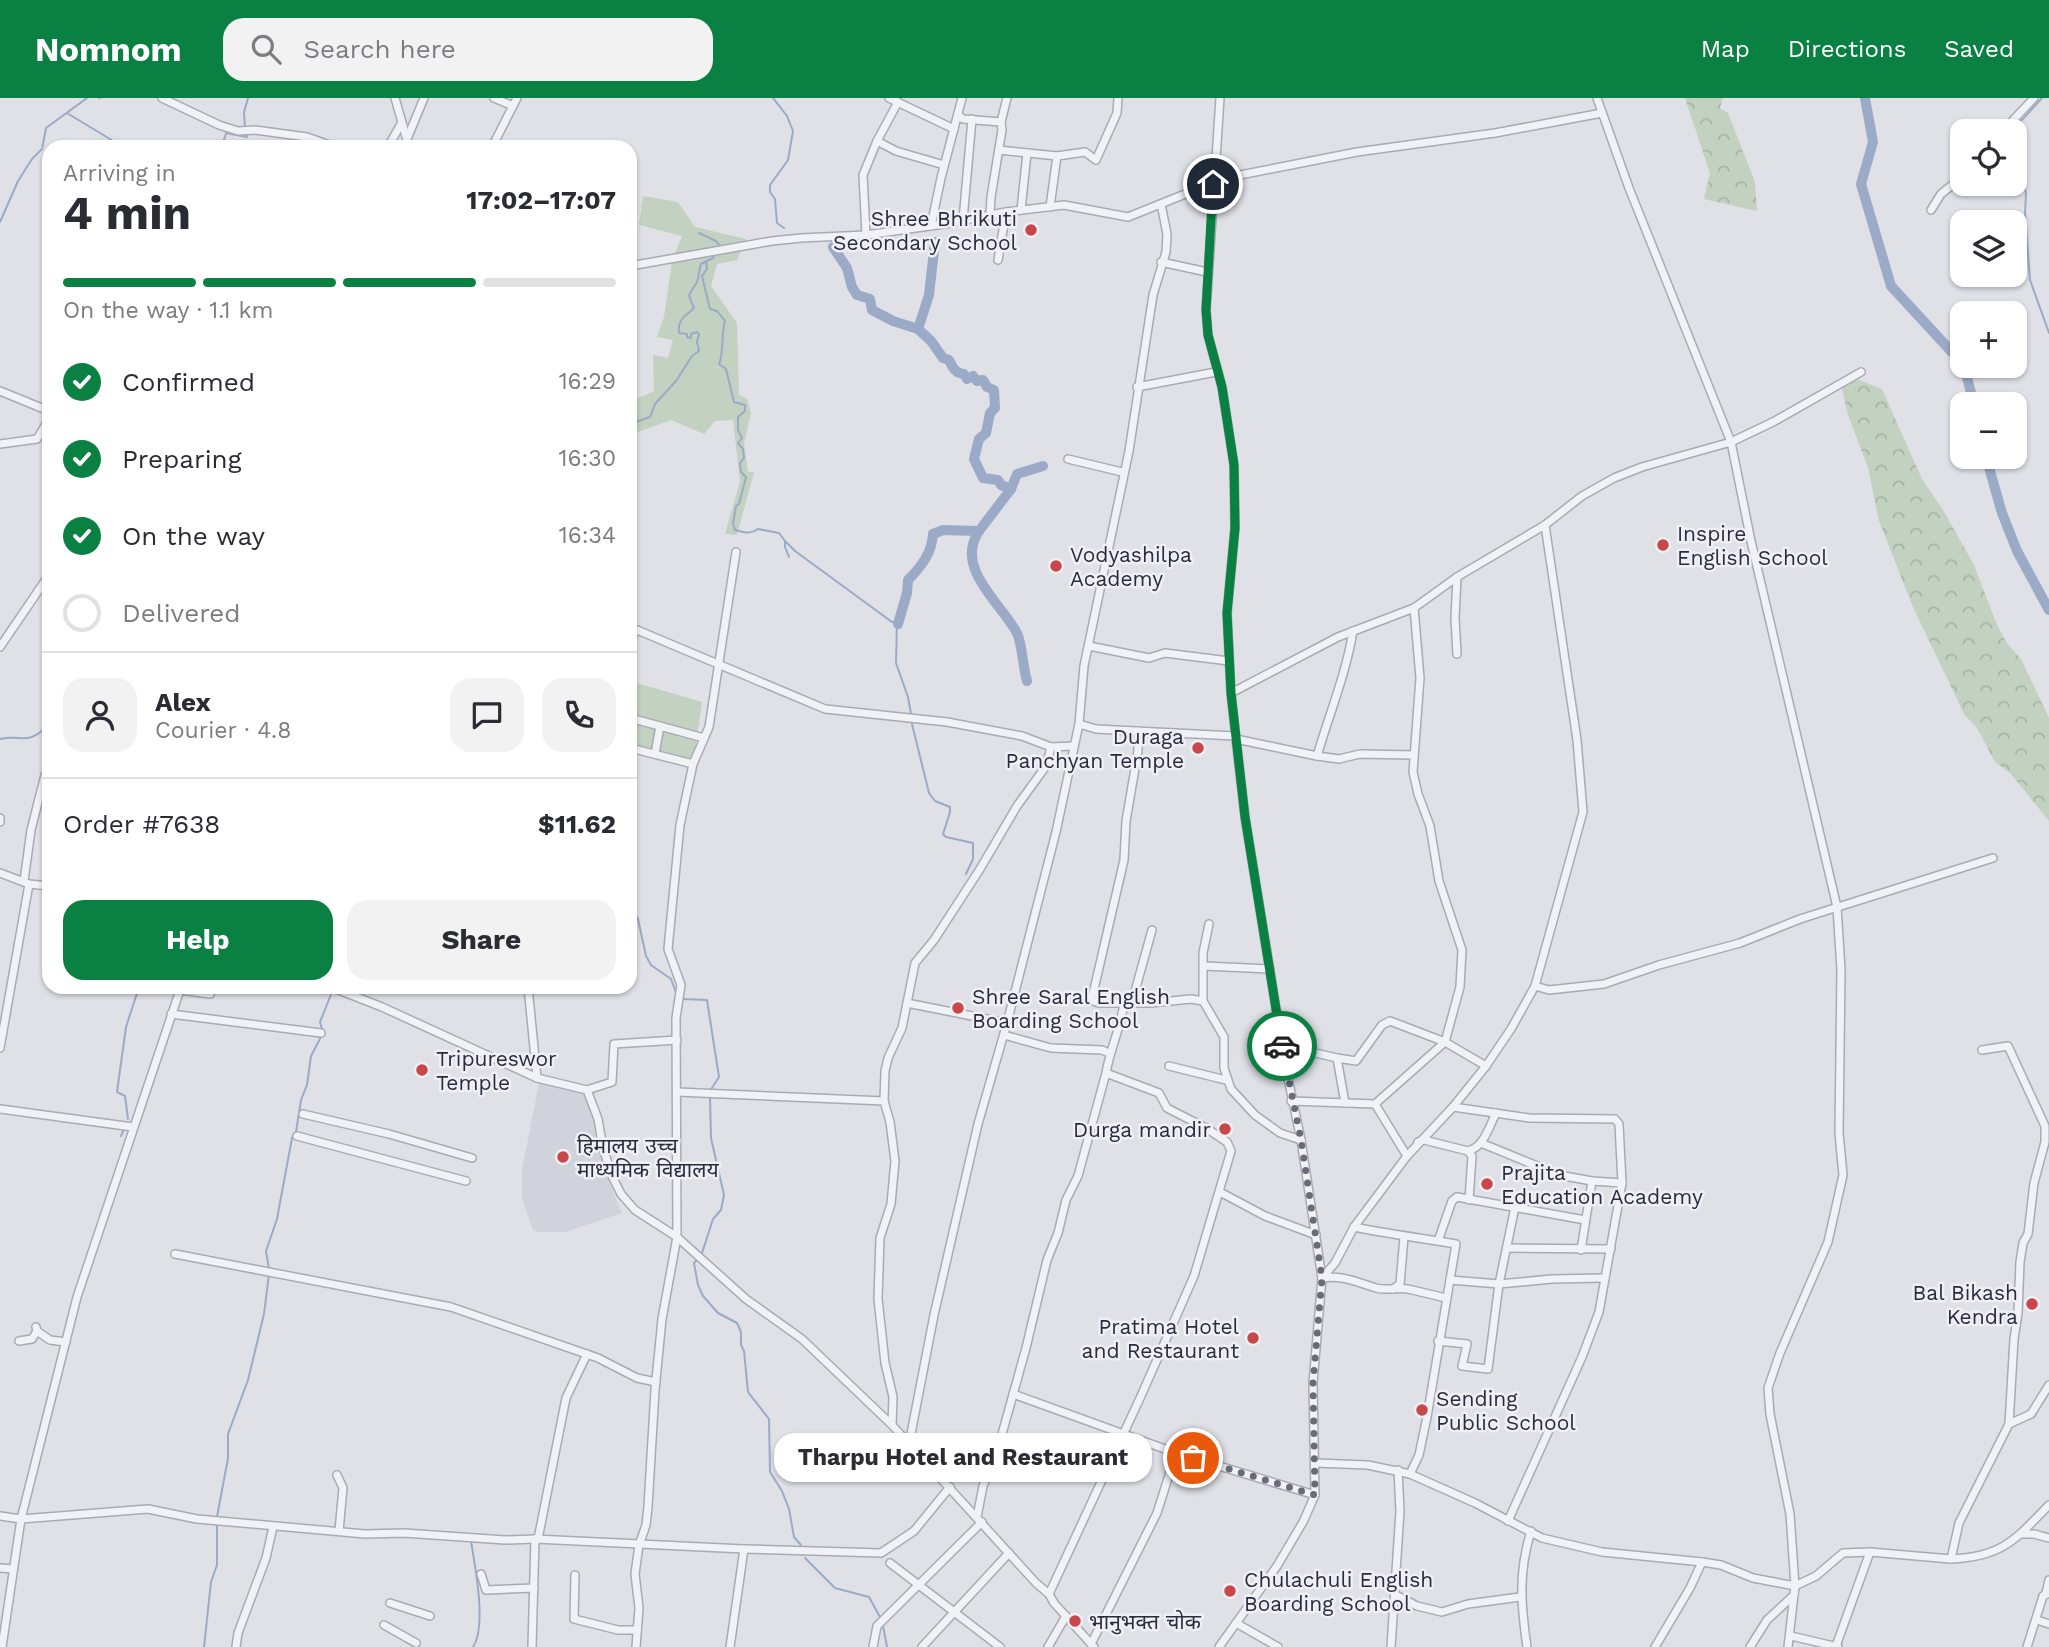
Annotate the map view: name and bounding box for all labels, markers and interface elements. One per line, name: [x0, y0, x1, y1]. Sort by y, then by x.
search box: [223, 18, 713, 81]
text: Nomnom: [35, 30, 181, 69]
icon: search: [247, 30, 285, 68]
text: Search here: [303, 34, 456, 64]
text: Map: [1701, 35, 1750, 63]
text: Directions: [1788, 35, 1906, 63]
text: Saved: [1944, 35, 2014, 63]
map controls: [1950, 119, 2027, 469]
button: locate: [1950, 119, 2027, 196]
pin: [1183, 154, 1243, 214]
text: Arriving in: [63, 160, 176, 187]
icon: home: [1194, 165, 1232, 203]
text: 17:02–17:07: [466, 185, 616, 215]
text: 4 min: [63, 186, 191, 240]
place label: Shree Bhrikuti Secondary School: [833, 206, 1018, 255]
button: layers: [1950, 210, 2027, 287]
marker: Shree Bhrikuti Secondary School: [1023, 222, 1039, 238]
text: On the way · 1.1 km: [63, 297, 273, 324]
button: +: [1950, 301, 2027, 378]
icon: check: [63, 363, 101, 401]
text: Confirmed: [122, 367, 255, 397]
text: 16:29: [559, 368, 616, 395]
button: −: [1950, 392, 2027, 469]
icon: check: [63, 440, 101, 478]
text: Preparing: [122, 444, 242, 474]
text: 16:30: [559, 445, 616, 472]
icon: check: [63, 517, 101, 555]
text: On the way: [122, 521, 265, 551]
place label: Inspire English School: [1677, 521, 1828, 570]
text: 16:34: [559, 522, 616, 549]
marker: Inspire English School: [1655, 537, 1671, 553]
place label: Vodyashilpa Academy: [1070, 542, 1192, 591]
marker: Vodyashilpa Academy: [1048, 558, 1064, 574]
text: Delivered: [122, 598, 241, 628]
button: person: [63, 678, 137, 752]
button: chat: [450, 678, 524, 752]
button: phone: [542, 678, 616, 752]
text: Alex: [155, 687, 211, 717]
text: Courier · 4.8: [155, 717, 291, 744]
place label: Duraga Panchyan Temple: [1006, 724, 1184, 773]
marker: Duraga Panchyan Temple: [1190, 740, 1206, 756]
text: Order #7638: [63, 809, 220, 839]
text: $11.62: [538, 809, 616, 839]
button: Help: [63, 900, 333, 980]
button: Share: [347, 900, 616, 980]
place label: Shree Saral English Boarding School: [972, 984, 1170, 1033]
marker: Shree Saral English Boarding School: [950, 1000, 966, 1016]
courier: [1247, 1011, 1317, 1081]
icon: car: [1263, 1027, 1301, 1065]
place label: Tripureswor Temple: [436, 1046, 557, 1095]
marker: Tripureswor Temple: [414, 1062, 430, 1078]
place label: Durga mandir: [1073, 1117, 1211, 1142]
marker: Durga mandir: [1217, 1121, 1233, 1137]
place label: हिमालय उच्च माध्यमिक विद्यालय: [577, 1133, 719, 1182]
marker: हिमालय उच्च माध्यमिक विद्यालय: [555, 1149, 571, 1165]
place label: Prajita Education Academy: [1501, 1160, 1703, 1209]
marker: Prajita Education Academy: [1479, 1176, 1495, 1192]
place label: Bal Bikash Kendra: [1913, 1280, 2018, 1329]
marker: Bal Bikash Kendra: [2024, 1296, 2040, 1312]
place label: Pratima Hotel and Restaurant: [1082, 1314, 1240, 1363]
marker: Pratima Hotel and Restaurant: [1245, 1330, 1261, 1346]
place label: Sending Public School: [1436, 1386, 1576, 1435]
marker: Sending Public School: [1414, 1402, 1430, 1418]
pin: [1163, 1428, 1223, 1488]
callout: Tharpu Hotel and Restaurant: [773, 1434, 1151, 1482]
icon: bag: [1174, 1439, 1212, 1477]
text: Tharpu Hotel and Restaurant: [798, 1444, 1128, 1471]
place label: Chulachuli English Boarding School: [1244, 1567, 1433, 1616]
marker: Chulachuli English Boarding School: [1222, 1583, 1238, 1599]
place label: भानुभक्त चोक: [1089, 1609, 1202, 1635]
marker: भानुभक्त चोक: [1067, 1613, 1083, 1629]

